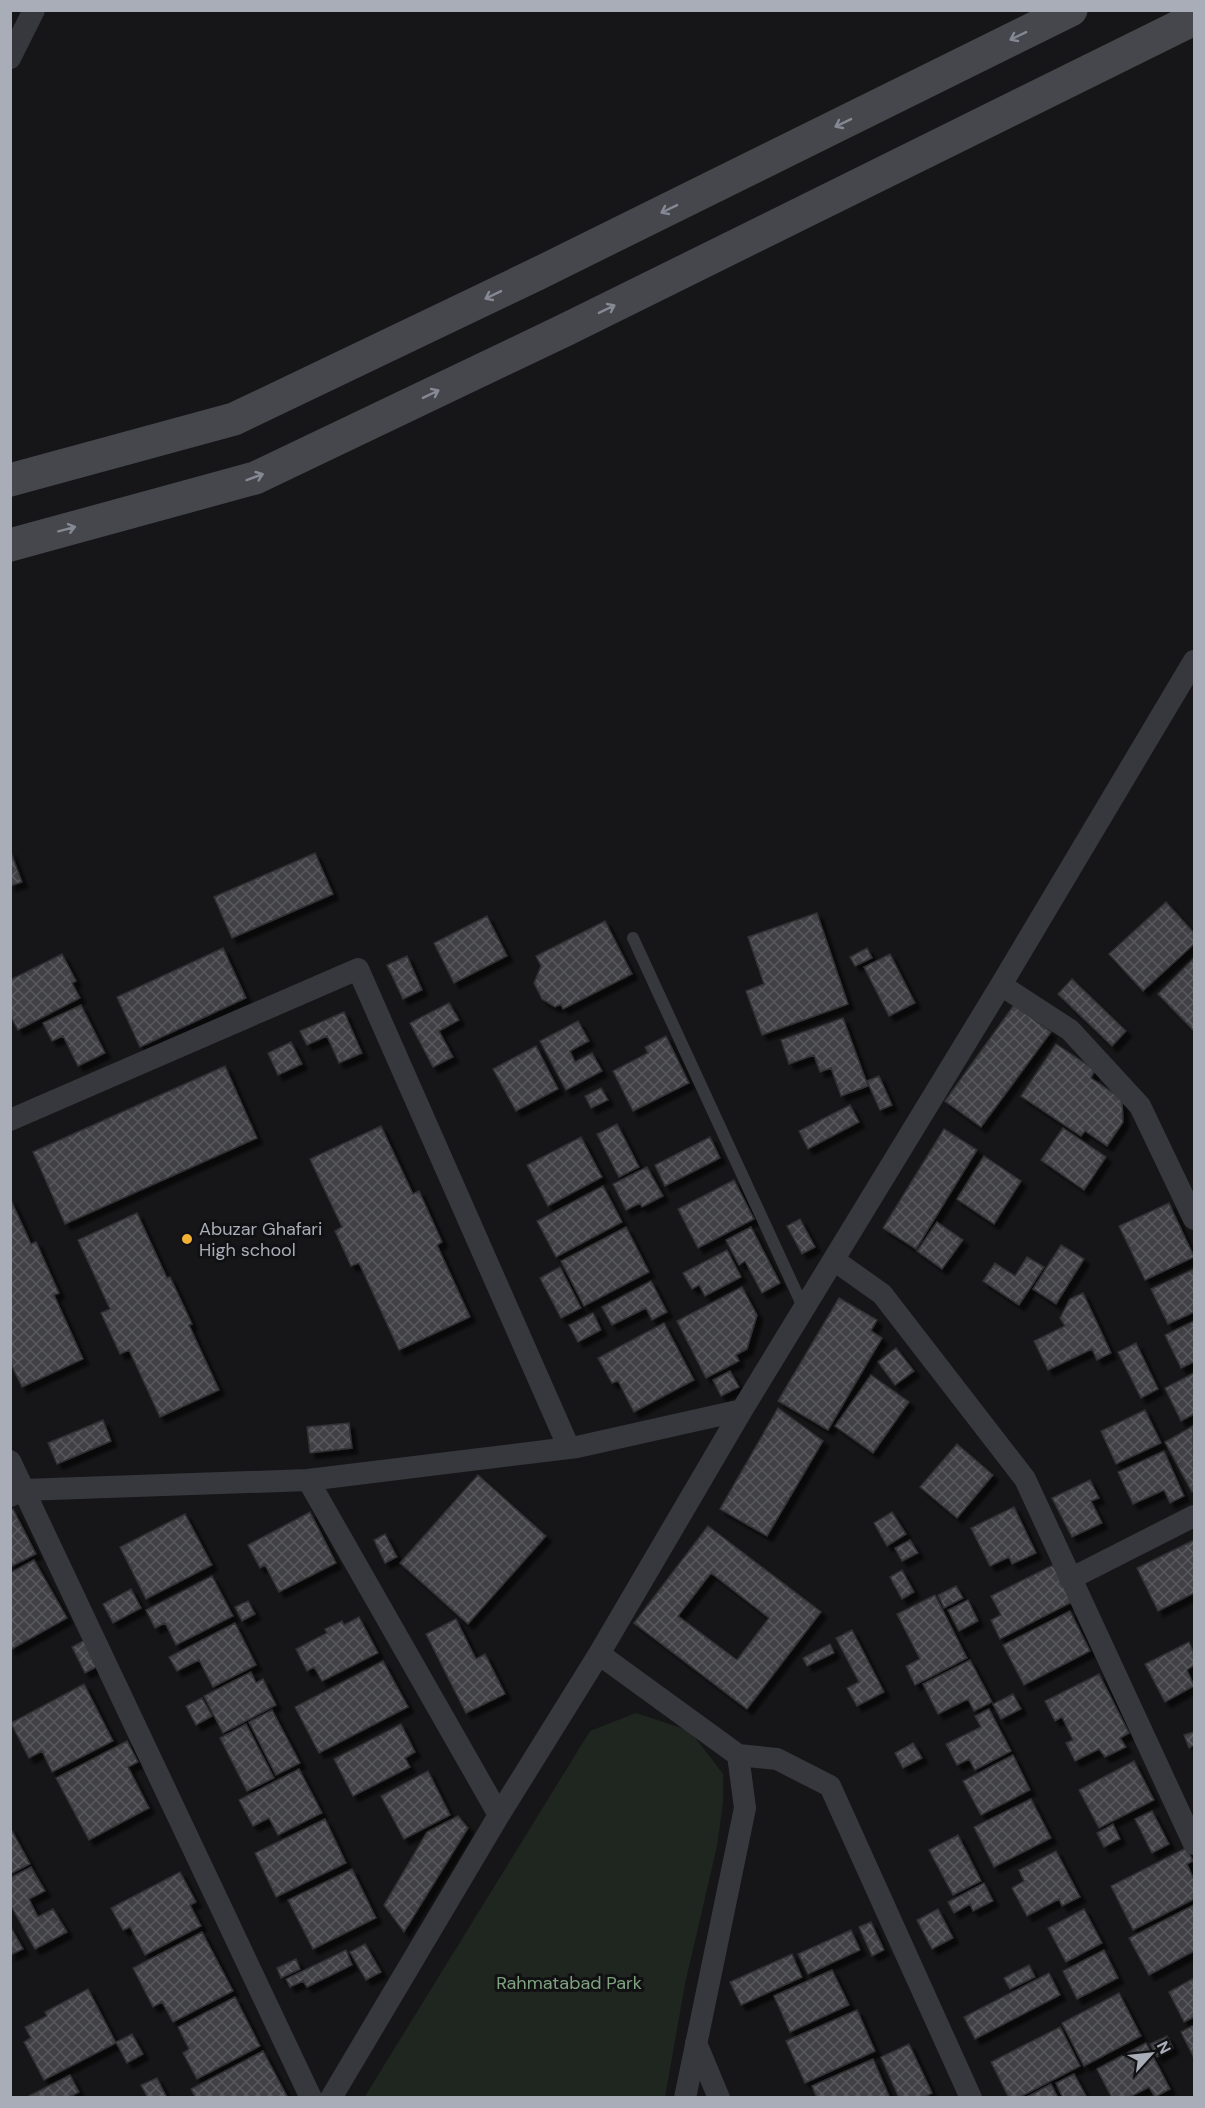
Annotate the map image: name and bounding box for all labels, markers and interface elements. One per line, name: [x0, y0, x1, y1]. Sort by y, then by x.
one-way arrow: [1010, 31, 1028, 43]
one-way arrow: [835, 117, 853, 129]
one-way arrow: [660, 204, 678, 216]
one-way arrow: [485, 289, 503, 301]
one-way arrow: [597, 303, 615, 314]
one-way arrow: [421, 387, 439, 399]
one-way arrow: [245, 471, 263, 482]
one-way arrow: [57, 523, 76, 535]
place label: Abuzar Ghafari High school: [199, 1217, 322, 1262]
marker: Abuzar Ghafari High school: [180, 1232, 194, 1246]
park label: Rahmatabad Park: [496, 1971, 642, 1995]
north arrow: [1121, 2024, 1181, 2084]
text: N: [1152, 2037, 1176, 2057]

